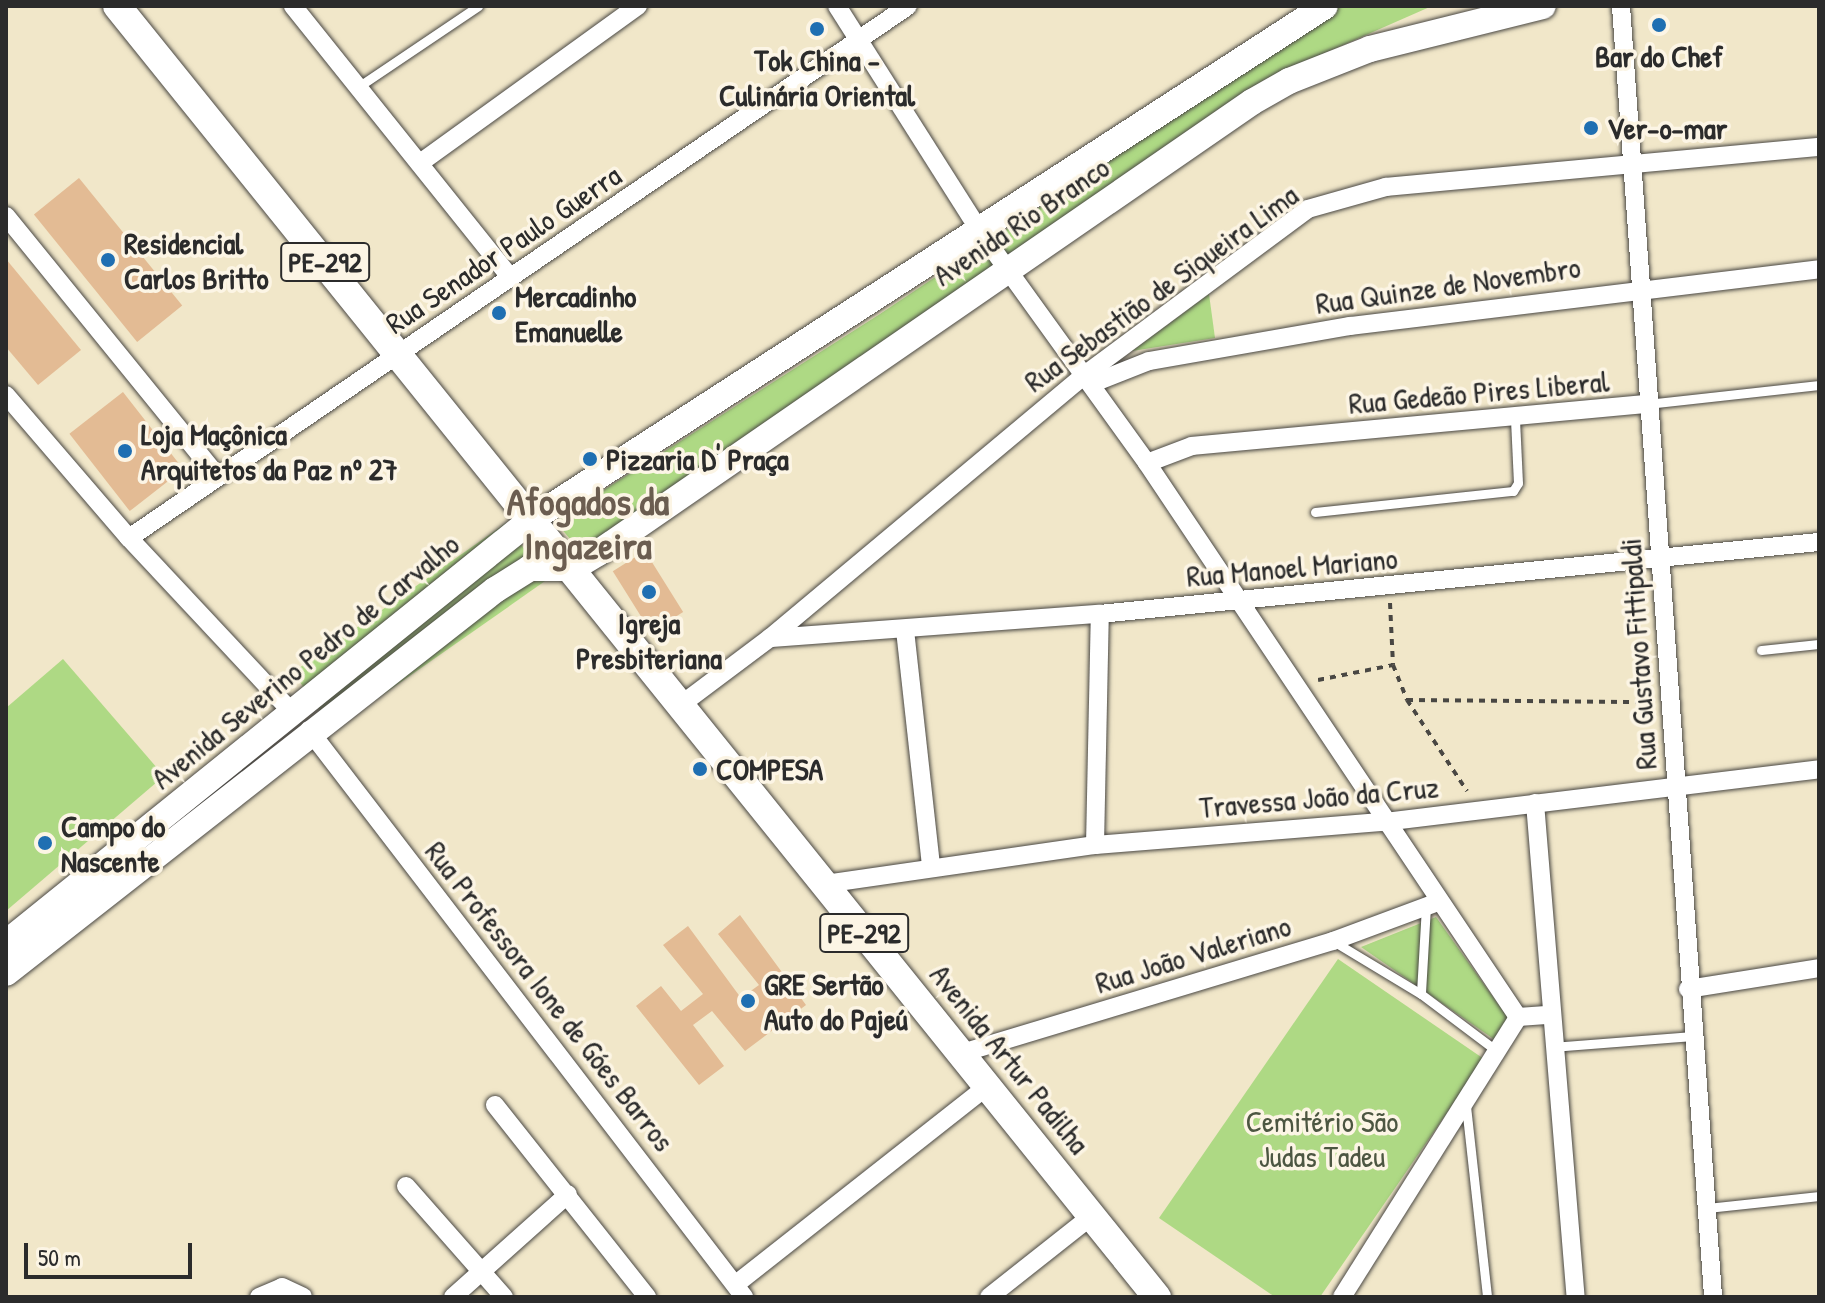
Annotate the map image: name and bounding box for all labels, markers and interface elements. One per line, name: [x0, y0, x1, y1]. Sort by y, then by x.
marker: Bar do Chef: [1650, 16, 1668, 34]
marker: Tok China - Culinária Oriental: [808, 20, 826, 38]
place label: Bar do Chef: [1595, 38, 1723, 74]
place label: Tok China - Culinária Oriental: [719, 42, 915, 112]
place label: Ver-o-mar: [1607, 110, 1727, 146]
marker: Ver-o-mar: [1582, 119, 1600, 137]
street label: Avenida Rio Branco: [926, 149, 1116, 293]
street label: Rua Senador Paulo Guerra: [379, 157, 627, 341]
street label: Rua Sebastião de Siqueira Lima: [1017, 177, 1305, 399]
place label: Residencial Carlos Britto: [124, 225, 268, 296]
road number: PE-292: [279, 238, 371, 286]
street label: Rua Quinze de Novembro: [1313, 249, 1583, 321]
marker: Residencial Carlos Britto: [99, 251, 117, 269]
place label: Mercadinho Emanuelle: [515, 278, 636, 348]
marker: Mercadinho Emanuelle: [490, 304, 508, 322]
street label: Rua Gedeão Pires Liberal: [1347, 363, 1611, 421]
place label: Loja Maçônica Arquitetos da Paz nº 27: [141, 416, 398, 486]
place label: Pizzaria D' Praça: [606, 441, 789, 477]
marker: Loja Maçônica Arquitetos da Paz nº 27: [116, 442, 134, 460]
marker: Pizzaria D' Praça: [581, 450, 599, 468]
district label: Afogados da Ingazeira: [507, 479, 669, 568]
street label: Avenida Severino Pedro de Carvalho: [144, 526, 466, 796]
street label: Rua Gustavo Fittipaldi: [1612, 537, 1664, 771]
street label: Rua Manoel Mariano: [1185, 540, 1399, 594]
marker: Igreja Presbiteriana: [640, 583, 658, 601]
place label: Igreja Presbiteriana: [576, 605, 722, 676]
place label: COMPESA: [716, 751, 823, 787]
marker: COMPESA: [691, 760, 709, 778]
street label: Travessa João da Cruz: [1198, 769, 1440, 825]
place label: Campo do Nascente: [61, 808, 165, 878]
marker: Campo do Nascente: [36, 834, 54, 852]
street label: Rua Professora Ione de Góes Barros: [418, 834, 682, 1158]
street label: Rua João Valeriano: [1091, 907, 1295, 1001]
road number: PE-292: [818, 909, 910, 957]
street label: Avenida Artur Padilha: [923, 957, 1097, 1161]
place label: GRE Sertão Auto do Pajeú: [764, 966, 908, 1036]
marker: GRE Sertão Auto do Pajeú: [739, 992, 757, 1010]
park label: Cemitério São Judas Tadeu: [1246, 1103, 1398, 1174]
scale bar: [28, 1227, 196, 1277]
text: 50 m: [38, 1241, 81, 1273]

